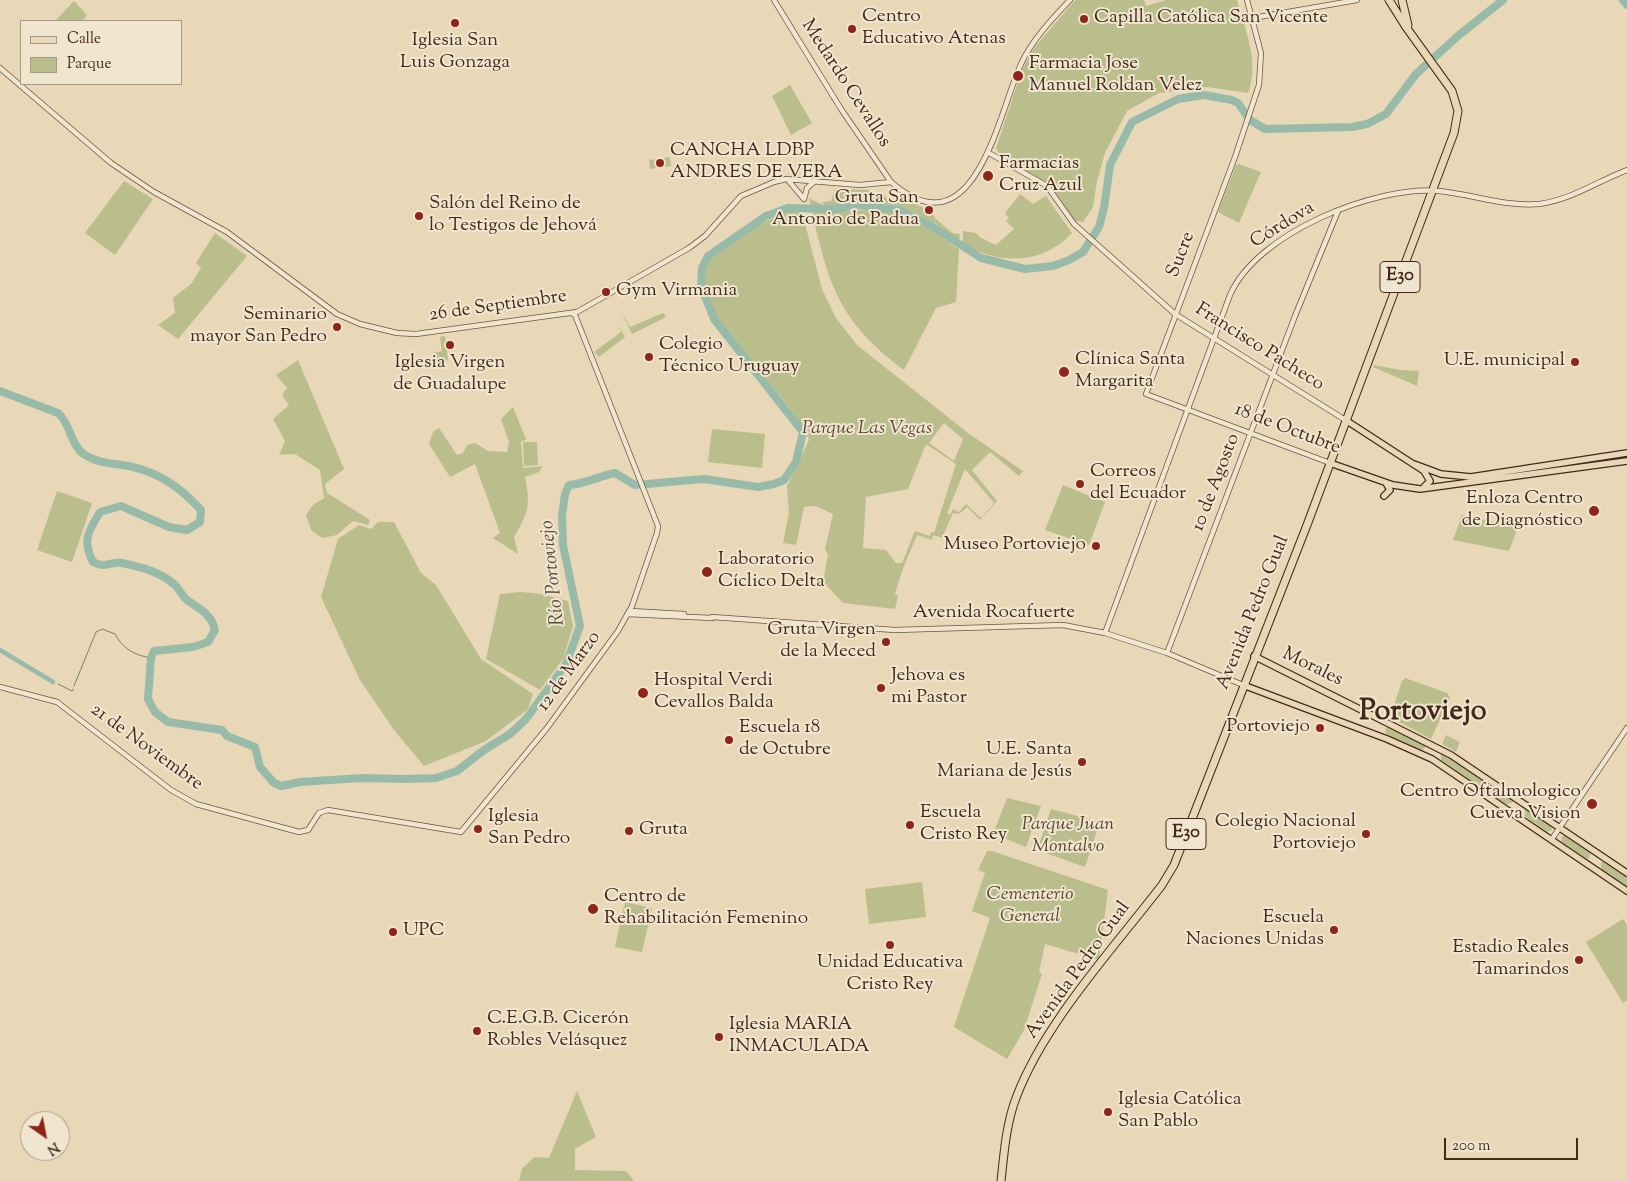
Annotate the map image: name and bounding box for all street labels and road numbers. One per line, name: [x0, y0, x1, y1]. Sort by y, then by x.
street label: Medardo Cevallos: [795, 16, 895, 152]
street label: Córdova: [1247, 197, 1319, 255]
street label: Sucre: [1163, 229, 1201, 281]
road number: E30: [1380, 262, 1420, 292]
street label: 26 de Septiembre: [428, 286, 568, 328]
street label: Francisco Pacheco: [1190, 299, 1328, 397]
street label: 18 de Octubre: [1231, 399, 1343, 461]
street label: 10 de Agosto: [1188, 431, 1246, 535]
street label: Avenida Pedro Gual: [1213, 533, 1295, 693]
street label: Avenida Rocafuerte: [913, 603, 1075, 625]
street label: 12 de Marzo: [533, 627, 607, 717]
street label: Morales: [1278, 644, 1346, 692]
street label: 21 de Noviembre: [85, 700, 207, 796]
road number: E30: [1166, 819, 1206, 850]
street label: Avenida Pedro Gual: [1022, 898, 1136, 1044]

